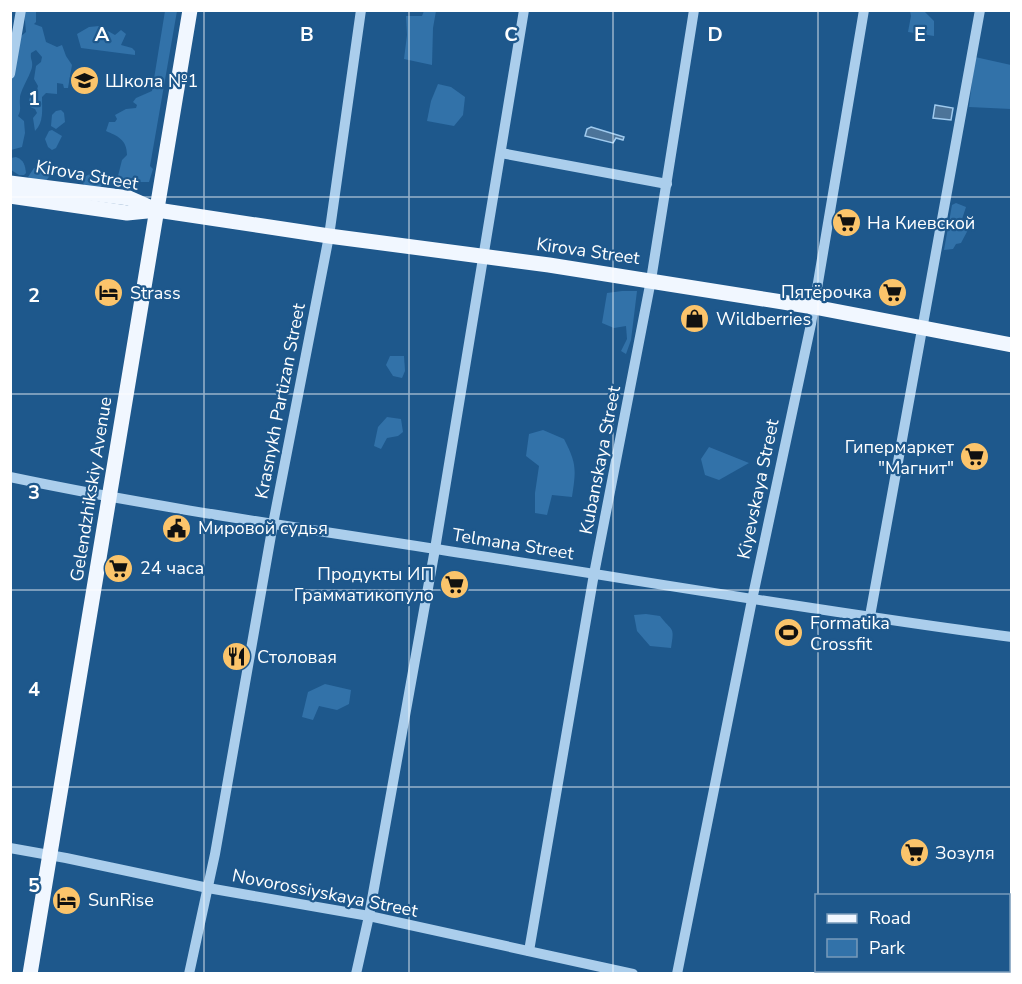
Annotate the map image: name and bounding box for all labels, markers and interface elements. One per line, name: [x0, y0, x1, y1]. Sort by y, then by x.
text: A: [95, 21, 110, 48]
text: B: [300, 21, 314, 48]
text: C: [504, 21, 518, 48]
text: D: [707, 21, 723, 48]
text: E: [914, 21, 926, 48]
school or university icon: Школа №1: [68, 65, 100, 97]
place label: Школа №1: [105, 69, 198, 93]
text: 1: [28, 85, 40, 112]
street label: Kirova Street: [34, 154, 141, 196]
supermarket icon: На Киевской: [830, 207, 862, 239]
place label: На Киевской: [867, 211, 975, 235]
street label: Kirova Street: [535, 232, 642, 270]
supermarket icon: Пятёрочка: [877, 276, 909, 308]
hotel icon: Strass: [93, 277, 125, 309]
place label: Пятёрочка: [781, 280, 872, 304]
place label: Strass: [130, 281, 181, 305]
text: 2: [28, 282, 40, 309]
street label: Krasnykh Partizan Street: [249, 301, 311, 501]
shop icon: Wildberries: [679, 303, 711, 335]
place label: Wildberries: [716, 307, 811, 331]
street label: Kubanskaya Street: [574, 383, 626, 536]
street label: Gelendzhikskiy Avenue: [65, 395, 117, 583]
street label: Kiyevskaya Street: [731, 416, 785, 561]
place label: Гипермаркет "Магнит": [845, 435, 954, 480]
supermarket icon: Гипермаркет "Магнит": [959, 441, 991, 473]
text: 3: [28, 479, 40, 506]
public building icon: Мировой судья: [161, 512, 193, 544]
place label: Мировой судья: [198, 516, 328, 540]
street label: Telmana Street: [450, 523, 576, 566]
supermarket icon: 24 часа: [103, 552, 135, 584]
place label: 24 часа: [140, 556, 204, 580]
place label: Продукты ИП Грамматикопуло: [294, 562, 434, 607]
supermarket icon: Продукты ИП Грамматикопуло: [439, 568, 471, 600]
place label: Formatika Crossfit: [810, 611, 890, 656]
sports icon: Formatika Crossfit: [773, 617, 805, 649]
restaurant icon: Столовая: [220, 641, 252, 673]
place label: Столовая: [257, 645, 337, 669]
text: 4: [28, 676, 40, 703]
supermarket icon: Зозуля: [898, 837, 930, 869]
place label: Зозуля: [935, 841, 995, 865]
street label: Novorossiyskaya Street: [230, 863, 421, 923]
text: 5: [28, 872, 40, 899]
hotel icon: SunRise: [51, 884, 83, 916]
place label: SunRise: [88, 888, 154, 912]
legend: [815, 894, 1010, 972]
text: Road: [869, 906, 911, 930]
text: Park: [869, 936, 906, 960]

